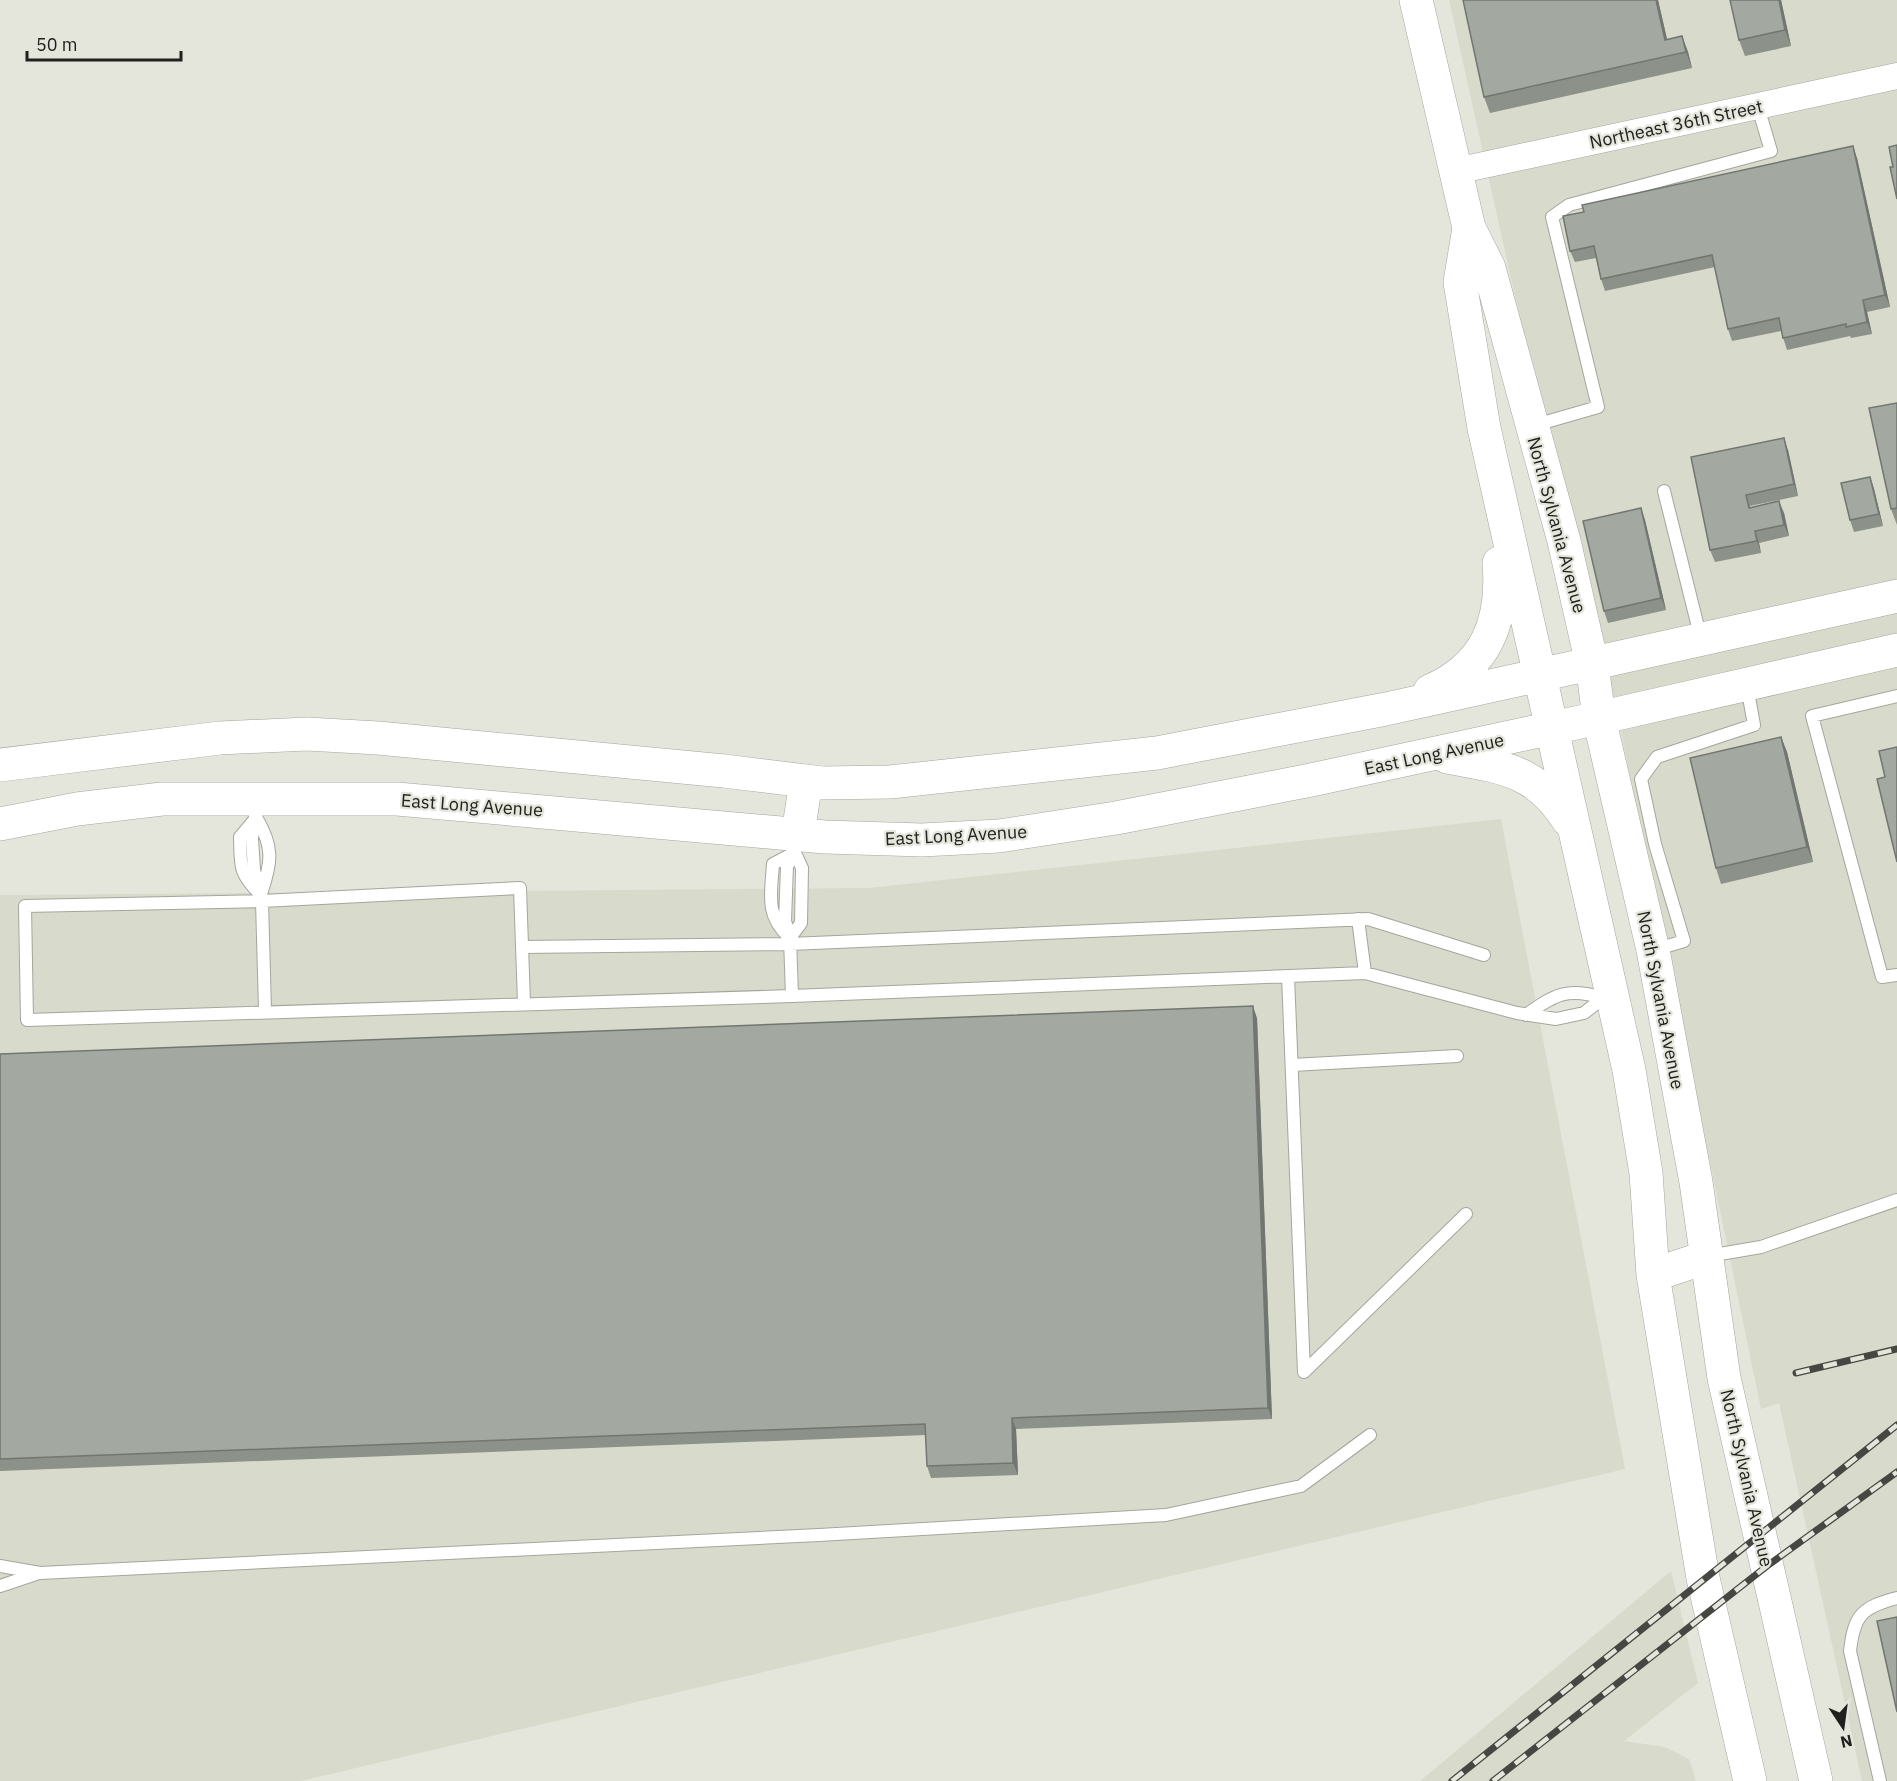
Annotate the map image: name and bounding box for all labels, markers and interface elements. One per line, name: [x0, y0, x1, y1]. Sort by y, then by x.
scale bar: [27, 24, 182, 62]
text: 50 m: [36, 33, 78, 56]
street label: Northeast 36th Street: [1587, 94, 1765, 154]
street label: North Sylvania Avenue: [1522, 434, 1592, 616]
street label: East Long Avenue: [1362, 728, 1506, 780]
street label: East Long Avenue: [400, 789, 544, 821]
street label: East Long Avenue: [884, 820, 1028, 850]
street label: North Sylvania Avenue: [1632, 909, 1690, 1091]
street label: North Sylvania Avenue: [1715, 1387, 1779, 1569]
north arrow: [1813, 1697, 1873, 1757]
text: N: [1838, 1731, 1854, 1753]

